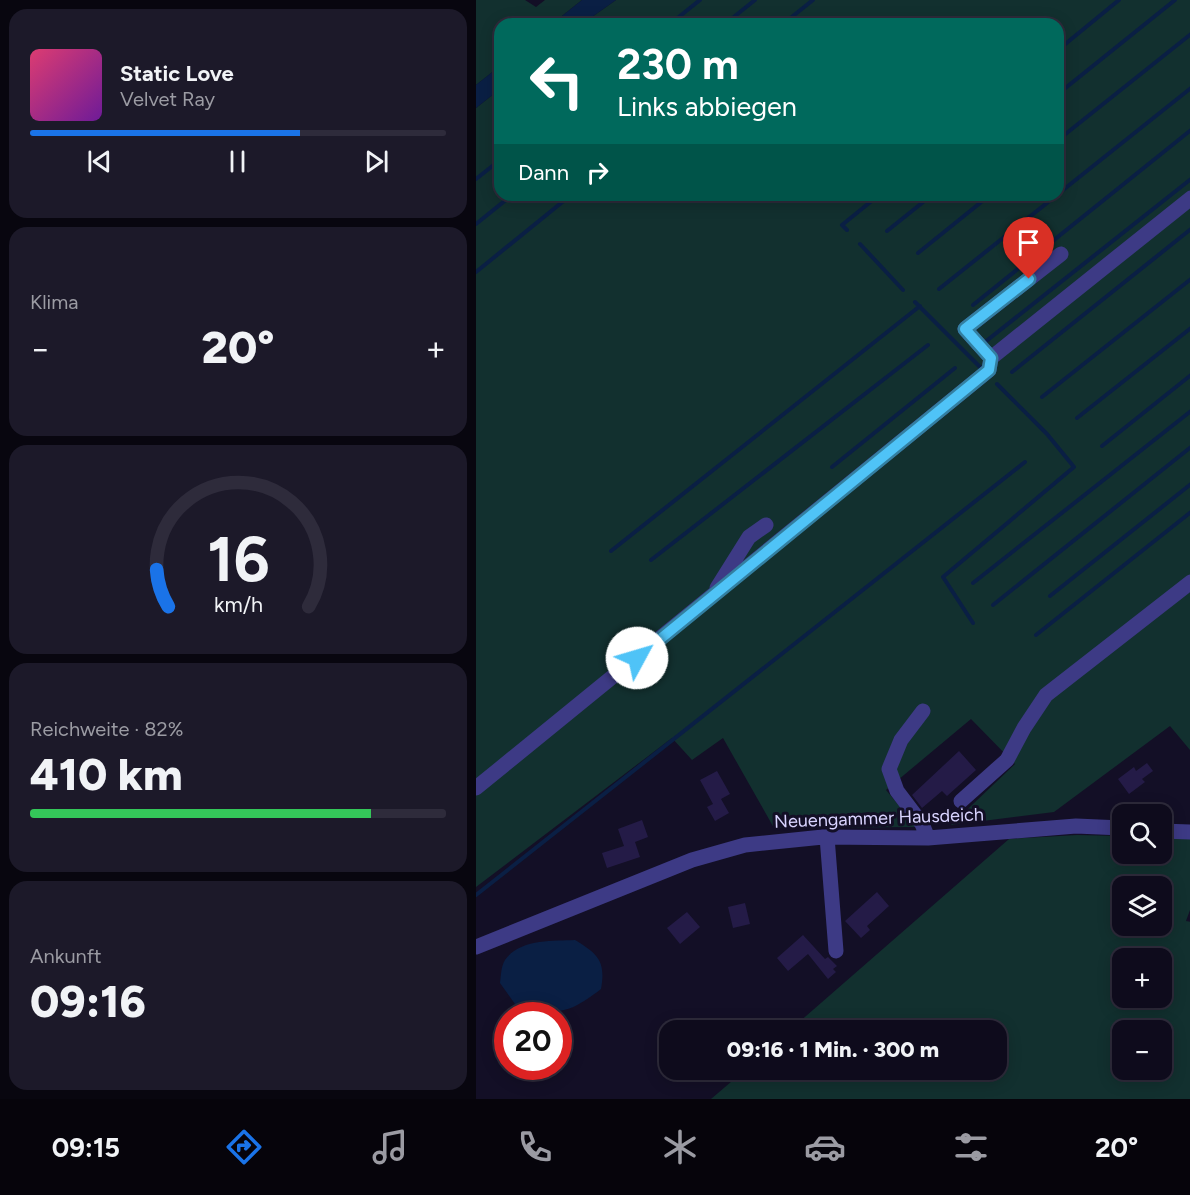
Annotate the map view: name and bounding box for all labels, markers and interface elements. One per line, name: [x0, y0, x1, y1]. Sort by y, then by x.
text: 230 m: [617, 39, 739, 90]
icon: left: [518, 42, 596, 120]
text: Static Love: [120, 60, 234, 87]
text: Velvet Ray: [120, 87, 215, 111]
text: Links abbiegen: [617, 90, 797, 123]
icon: previous: [83, 145, 116, 178]
icon: pause: [221, 145, 254, 178]
icon: next: [360, 145, 393, 178]
icon: right: [581, 156, 614, 189]
text: Dann: [518, 159, 569, 186]
pin: [1003, 217, 1054, 279]
icon: arrive: [1012, 226, 1045, 259]
text: Klima: [30, 290, 78, 314]
text: 20°: [201, 320, 275, 374]
text: −: [30, 329, 51, 368]
text: +: [425, 329, 446, 368]
text: 16: [207, 522, 269, 597]
text: km/h: [214, 592, 262, 617]
position arrow: [605, 626, 669, 690]
text: Reichweite · 82%: [30, 717, 184, 741]
text: 410 km: [30, 747, 183, 801]
street label: Neuengammer Hausdeich: [774, 803, 984, 833]
map controls: [1112, 804, 1172, 1080]
button: search: [1112, 804, 1172, 864]
button: layers: [1112, 876, 1172, 936]
text: Ankunft: [30, 944, 102, 968]
button: +: [1112, 948, 1172, 1008]
text: 09:16: [30, 974, 146, 1028]
speed limit sign: 20: [494, 1002, 572, 1080]
button: −: [1112, 1020, 1172, 1080]
text: 09:16 · 1 Min. · 300 m: [727, 1036, 939, 1063]
icon: directions: [223, 1126, 265, 1168]
icon: music: [369, 1126, 411, 1168]
icon: phone: [514, 1126, 556, 1168]
icon: climate: [659, 1126, 701, 1168]
icon: car: [804, 1126, 846, 1168]
icon: filters: [950, 1126, 992, 1168]
text: 09:15: [52, 1131, 120, 1164]
text: 20°: [1095, 1131, 1138, 1164]

